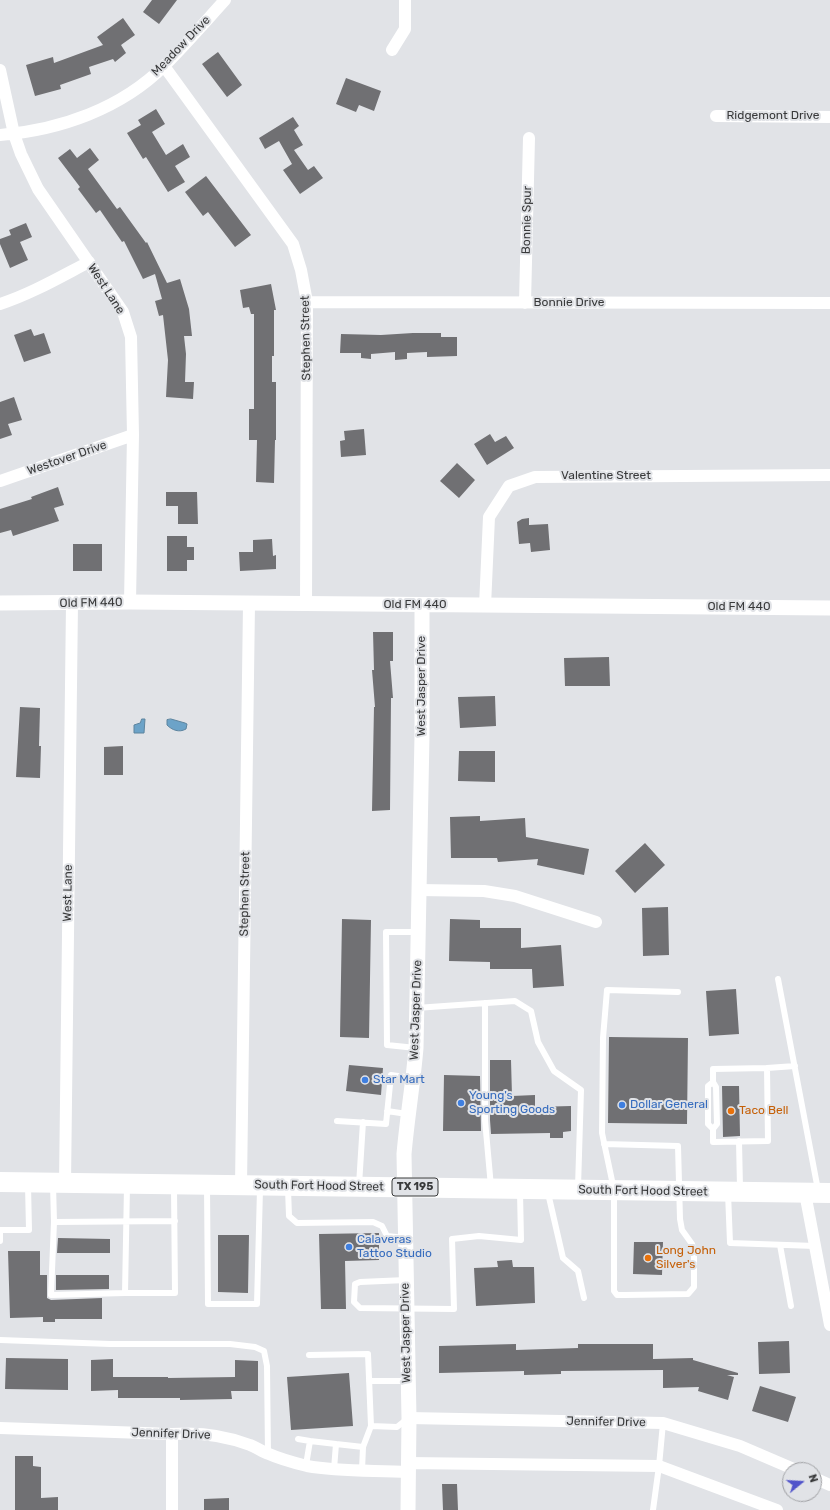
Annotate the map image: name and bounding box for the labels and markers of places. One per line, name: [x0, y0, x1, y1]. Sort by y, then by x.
place label: Star Mart: [373, 1073, 425, 1087]
marker: Star Mart: [360, 1075, 370, 1085]
place label: Young's Sporting Goods: [469, 1089, 555, 1117]
marker: Young's Sporting Goods: [456, 1098, 466, 1108]
place label: Dollar General: [630, 1098, 708, 1112]
marker: Dollar General: [617, 1100, 627, 1110]
place label: Taco Bell: [739, 1104, 788, 1118]
marker: Taco Bell: [726, 1106, 736, 1116]
place label: Calaveras Tattoo Studio: [357, 1233, 432, 1261]
marker: Calaveras Tattoo Studio: [344, 1242, 354, 1252]
place label: Long John Silver's: [656, 1244, 716, 1272]
marker: Long John Silver's: [643, 1253, 653, 1263]

